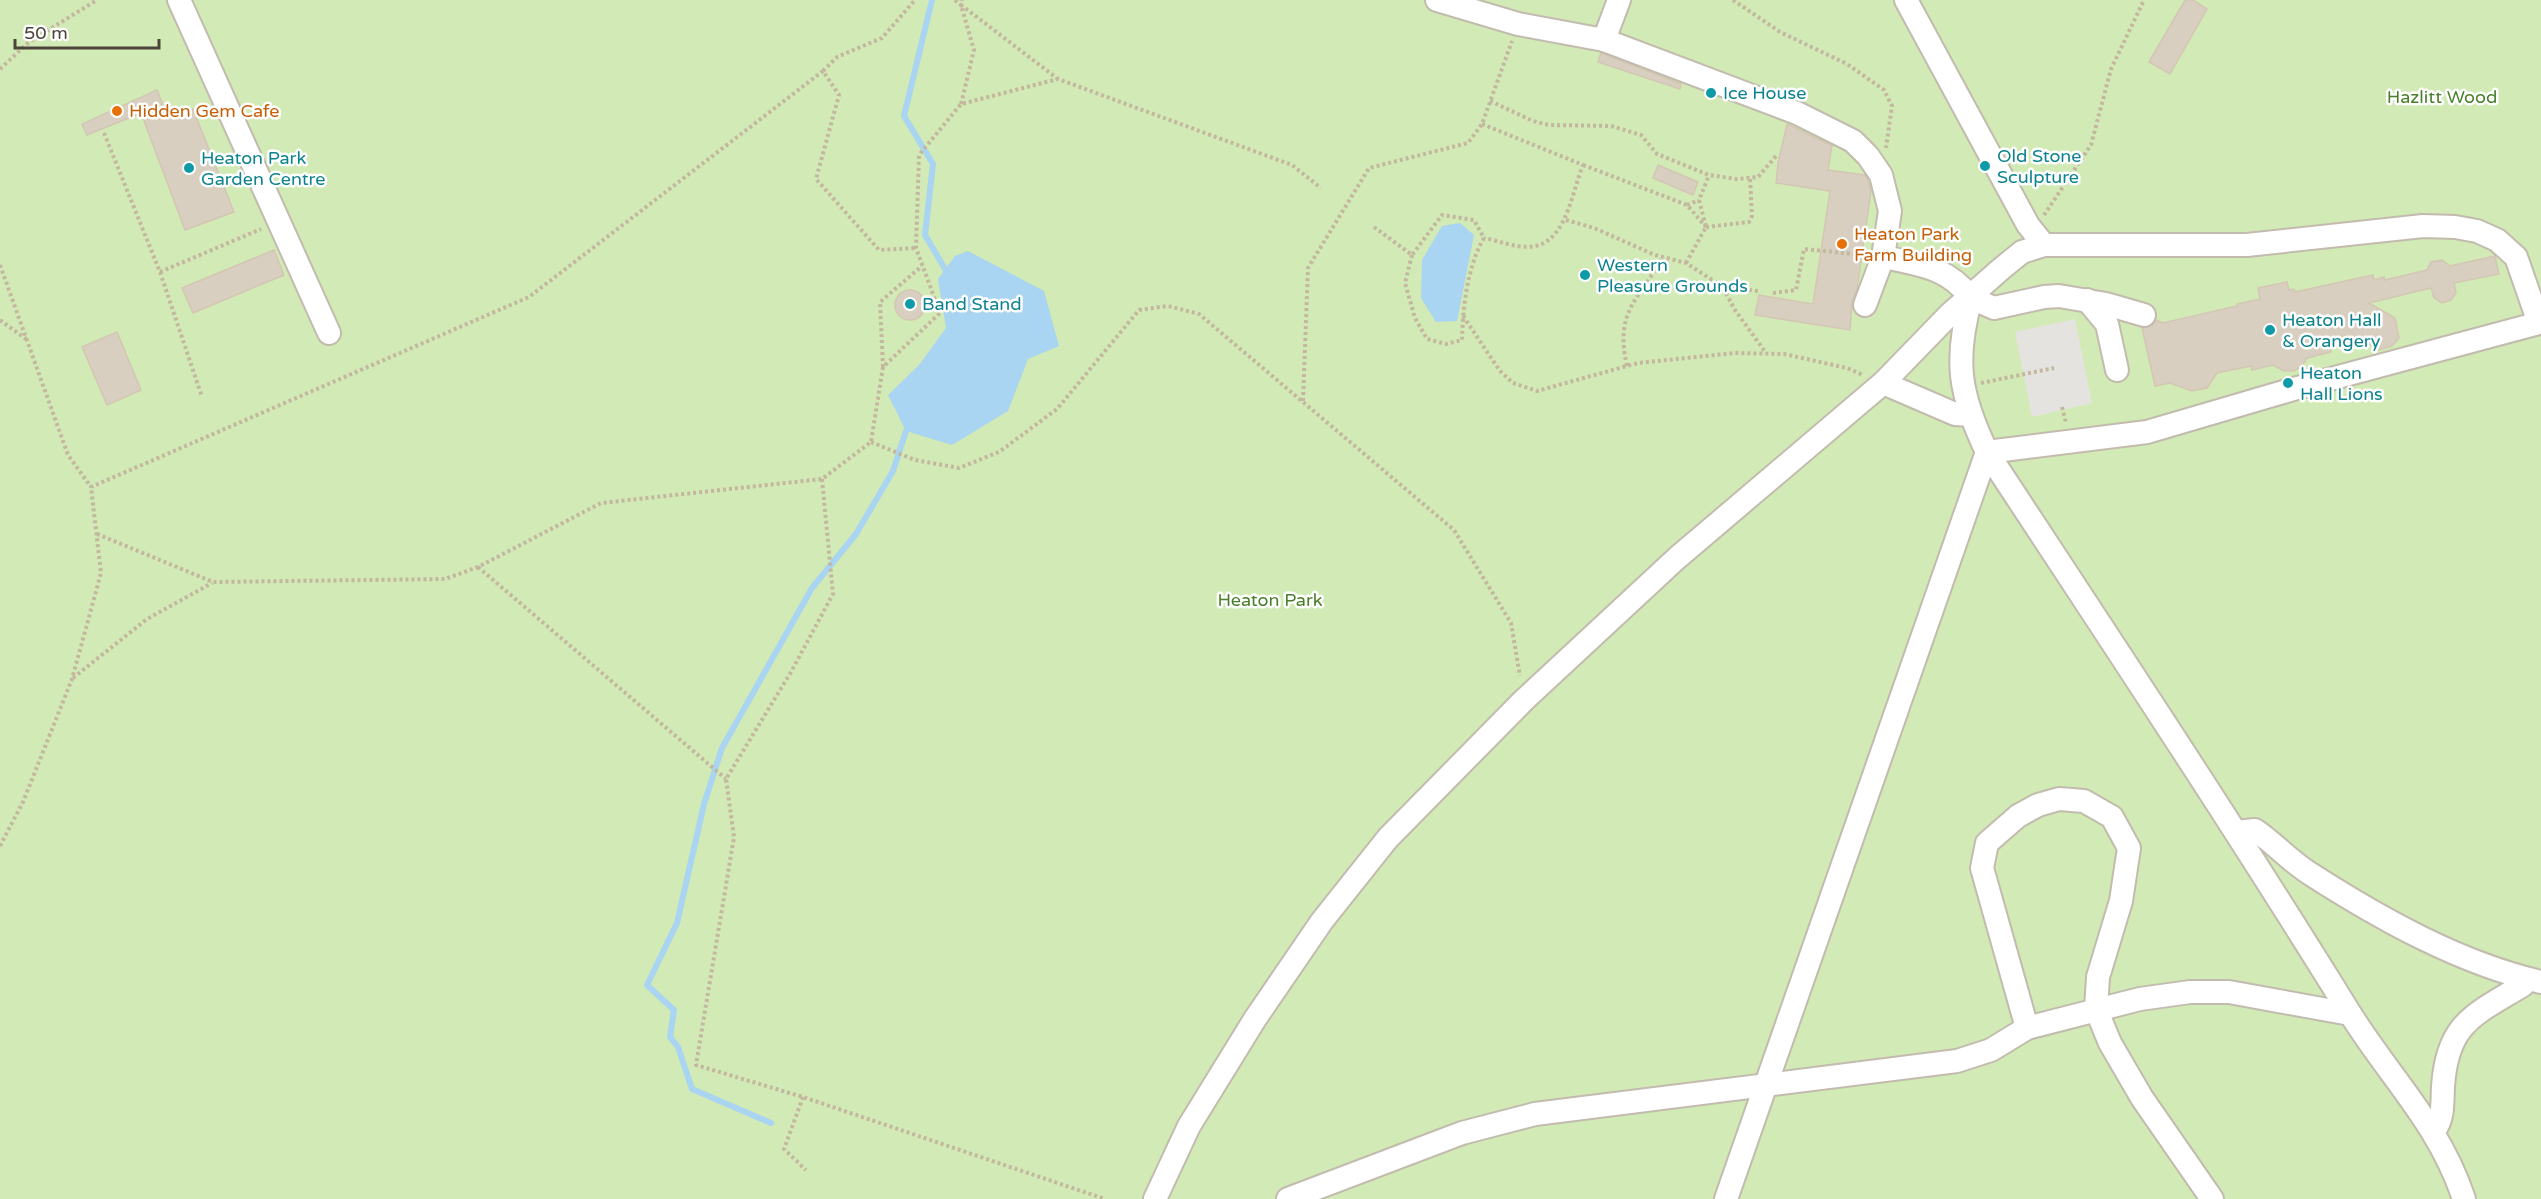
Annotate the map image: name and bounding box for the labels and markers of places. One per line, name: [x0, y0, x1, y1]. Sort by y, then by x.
place label: Ice House: [1723, 82, 1806, 104]
marker: Ice House: [1704, 86, 1718, 100]
place label: Hidden Gem Cafe: [129, 100, 279, 122]
marker: Hidden Gem Cafe: [110, 104, 124, 118]
place label: Old Stone Sculpture: [1997, 145, 2082, 188]
place label: Heaton Park Garden Centre: [201, 147, 325, 190]
marker: Old Stone Sculpture: [1978, 159, 1992, 173]
marker: Heaton Park Garden Centre: [182, 161, 196, 175]
place label: Heaton Park Farm Building: [1854, 223, 1972, 266]
marker: Heaton Park Farm Building: [1835, 237, 1849, 251]
place label: Western Pleasure Grounds: [1597, 254, 1748, 297]
marker: Western Pleasure Grounds: [1578, 268, 1592, 282]
place label: Band Stand: [922, 293, 1022, 315]
marker: Band Stand: [903, 297, 917, 311]
place label: Heaton Hall & Orangery: [2282, 309, 2381, 352]
marker: Heaton Hall & Orangery: [2263, 323, 2277, 337]
place label: Heaton Hall Lions: [2300, 362, 2383, 405]
marker: Heaton Hall Lions: [2281, 376, 2295, 390]

